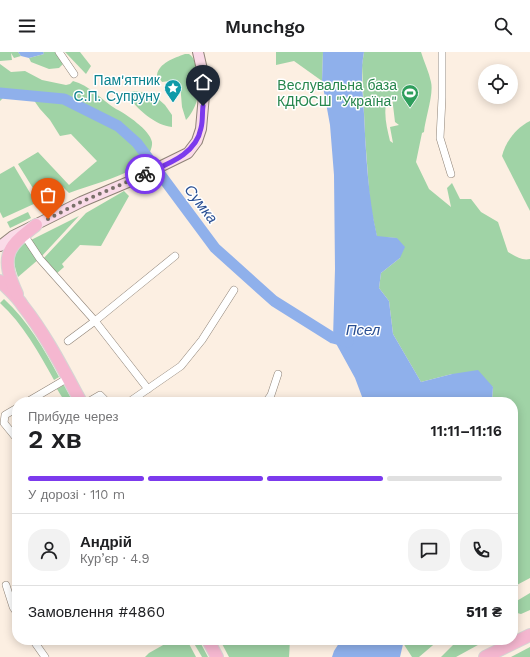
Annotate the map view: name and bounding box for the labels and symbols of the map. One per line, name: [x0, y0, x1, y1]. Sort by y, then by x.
pin: [186, 65, 220, 106]
place label: Пам'ятник С.П. Супруну: [74, 72, 161, 104]
place label: Веслувальна база КДЮСШ "Україна": [277, 77, 397, 109]
place icon: Пам'ятник С.П. Супруну: [163, 78, 183, 103]
sports icon: Веслувальна база КДЮСШ "Україна": [400, 83, 420, 108]
courier: [125, 154, 165, 194]
pin: [31, 178, 65, 219]
water label: Сумка: [181, 181, 221, 227]
water label: Псел: [346, 321, 381, 339]

